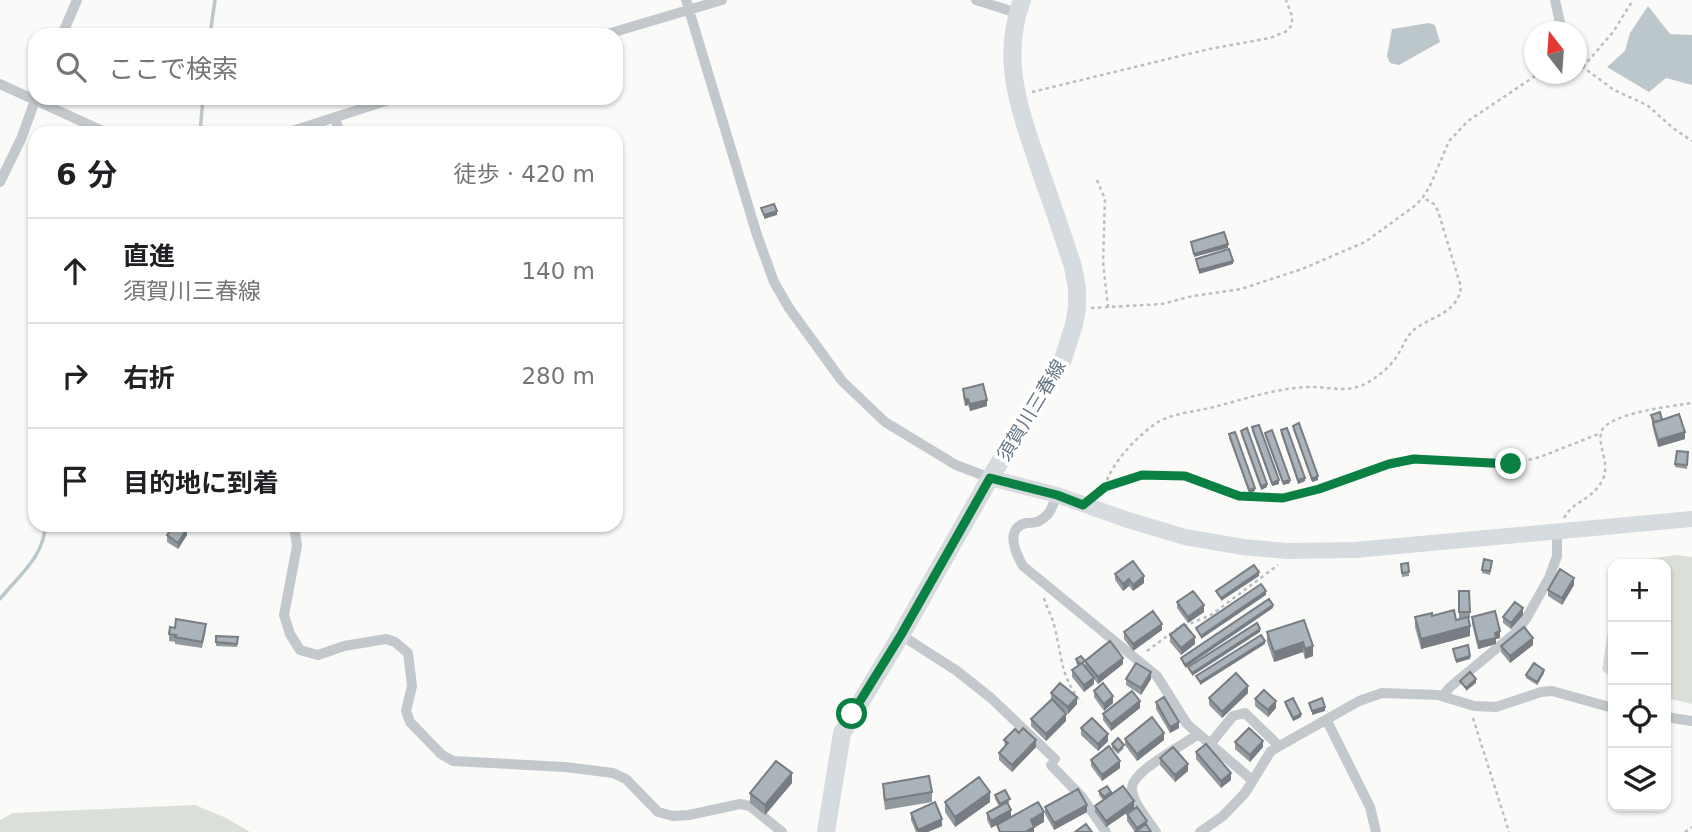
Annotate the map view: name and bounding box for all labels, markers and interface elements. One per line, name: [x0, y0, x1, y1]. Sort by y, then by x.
north arrow: [1524, 21, 1587, 84]
search box: [28, 28, 623, 105]
icon: search: [52, 48, 90, 86]
text: ここで検索: [108, 54, 238, 84]
text: 6 分: [56, 157, 117, 192]
text: 徒歩 · 420 m: [453, 161, 595, 187]
text: 直進: [123, 241, 175, 271]
icon: ahead: [56, 252, 94, 290]
text: 140 m: [521, 258, 595, 284]
text: 須賀川三春線: [123, 278, 261, 304]
street label: 須賀川三春線: [992, 355, 1070, 465]
icon: right: [56, 357, 94, 395]
text: 右折: [123, 363, 175, 393]
text: 280 m: [521, 363, 595, 389]
route end: [1495, 448, 1526, 479]
icon: arrive: [56, 462, 94, 500]
text: 目的地に到着: [123, 468, 279, 498]
map controls: [1608, 559, 1671, 811]
button: +: [1608, 559, 1671, 622]
button: −: [1608, 622, 1671, 685]
button: locate: [1608, 685, 1671, 748]
route start: [836, 698, 867, 729]
button: layers: [1608, 748, 1671, 811]

